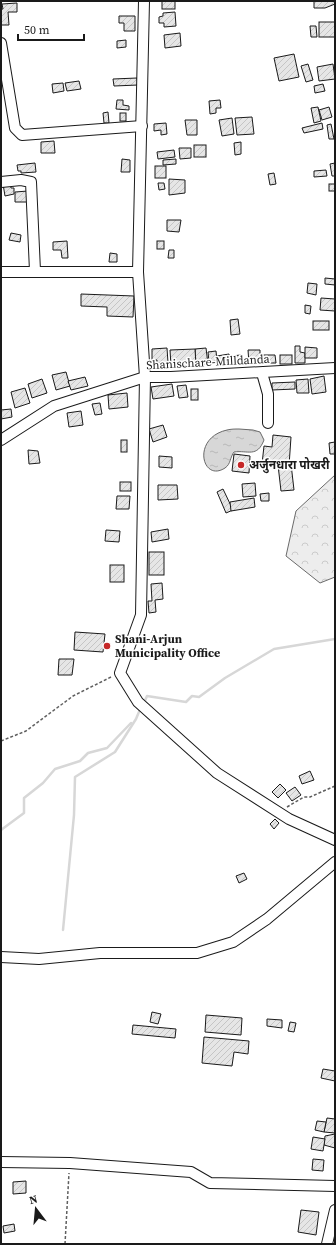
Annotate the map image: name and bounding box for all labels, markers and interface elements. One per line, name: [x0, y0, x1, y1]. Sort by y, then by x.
scale bar: [18, 16, 84, 42]
text: 50 m: [24, 22, 50, 38]
street label: Shanischare-Milldanda: [146, 351, 271, 373]
place label: अर्जुनधारा पोखरी: [249, 457, 330, 474]
marker: अर्जुनधारा पोखरी: [236, 460, 246, 470]
place label: Shani-Arjun Municipality Office: [115, 631, 220, 661]
marker: Shani-Arjun Municipality Office: [102, 641, 112, 651]
north arrow: [16, 1189, 56, 1229]
text: N: [27, 1192, 39, 1208]

